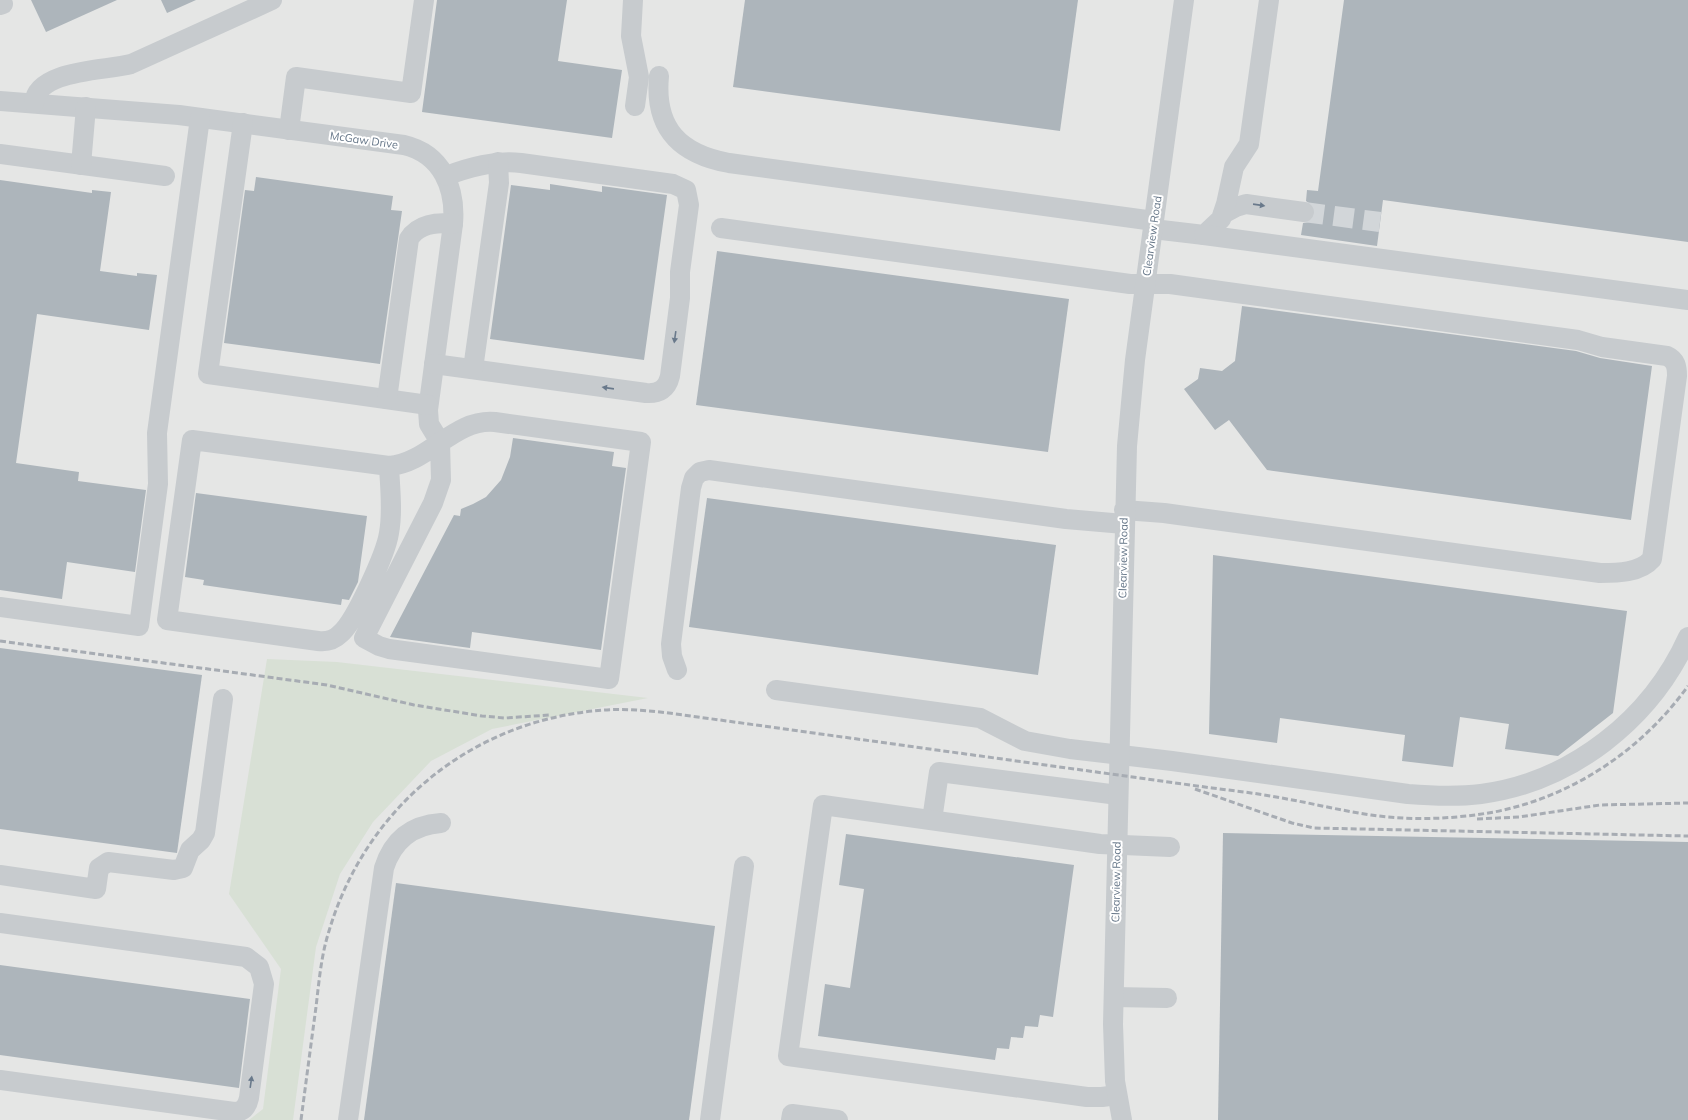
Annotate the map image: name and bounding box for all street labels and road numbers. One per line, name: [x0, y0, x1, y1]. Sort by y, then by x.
street label: McGaw Drive: [329, 128, 399, 152]
street label: Clearview Road: [1139, 195, 1165, 277]
street label: Clearview Road: [1115, 517, 1131, 599]
street label: Clearview Road: [1108, 841, 1124, 923]

